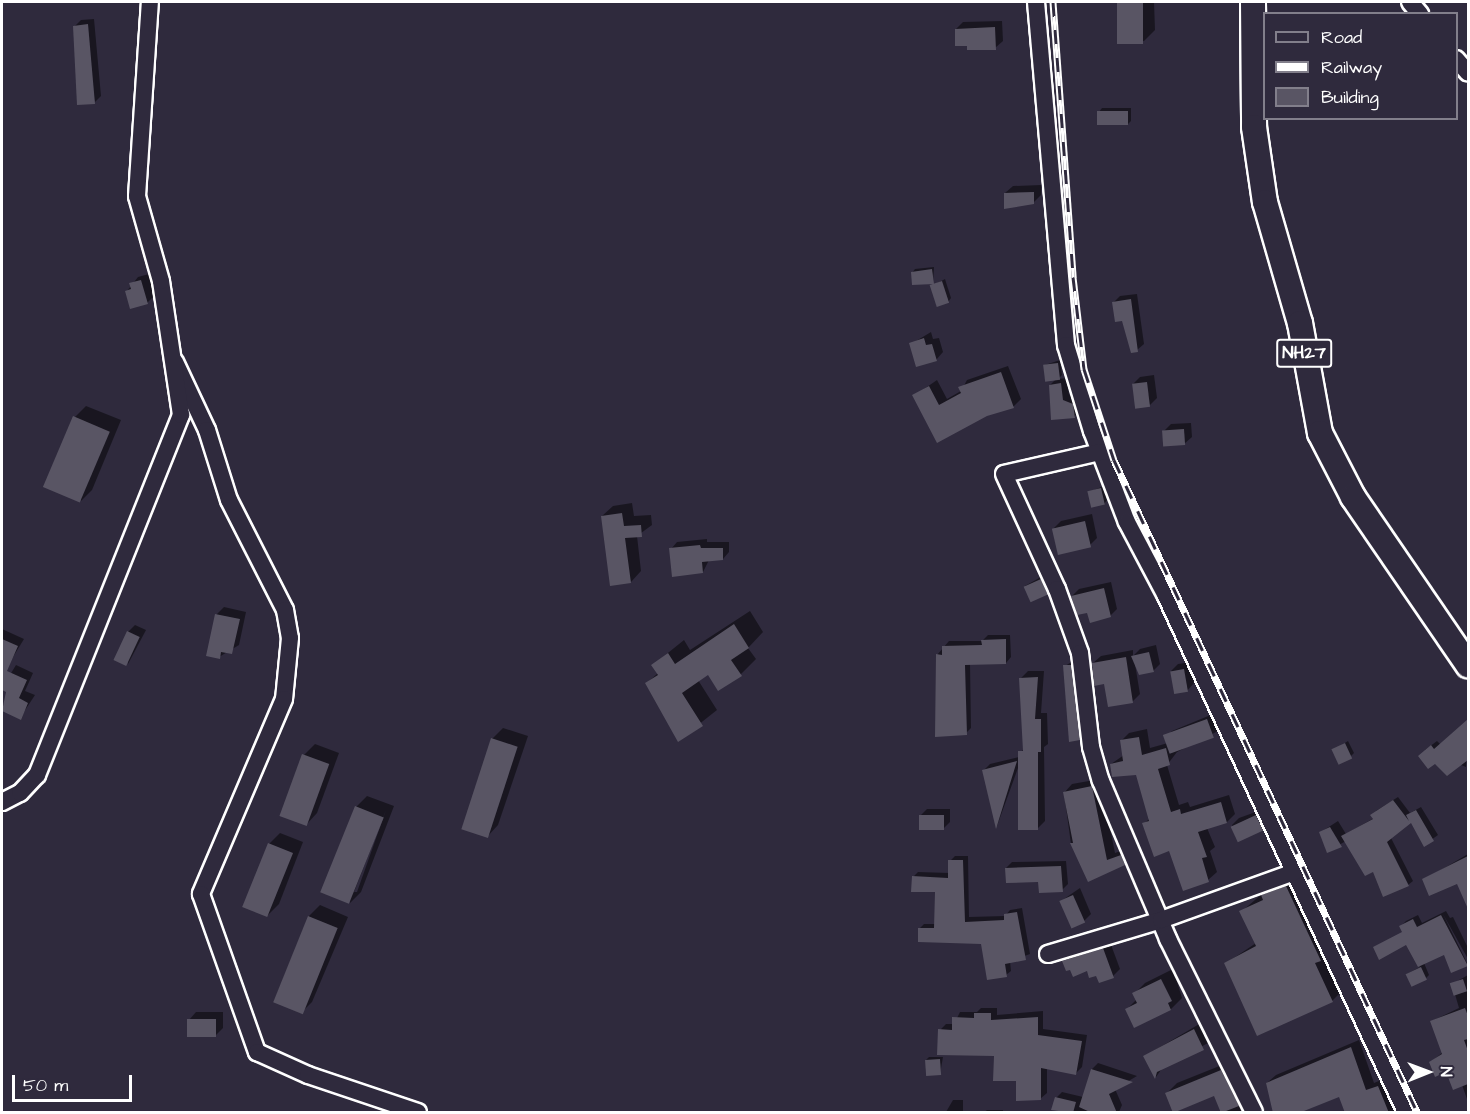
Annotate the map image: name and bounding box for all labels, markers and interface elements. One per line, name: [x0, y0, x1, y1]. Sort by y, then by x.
legend: [1263, 12, 1458, 120]
text: Road: [1321, 25, 1362, 50]
text: Railway: [1321, 55, 1382, 80]
text: Building: [1321, 85, 1379, 110]
road number: NH27: [1276, 338, 1332, 368]
north arrow: [1398, 1042, 1458, 1102]
scale bar: [15, 1063, 135, 1101]
text: N: [1435, 1066, 1457, 1077]
text: 50 m: [23, 1073, 68, 1098]

